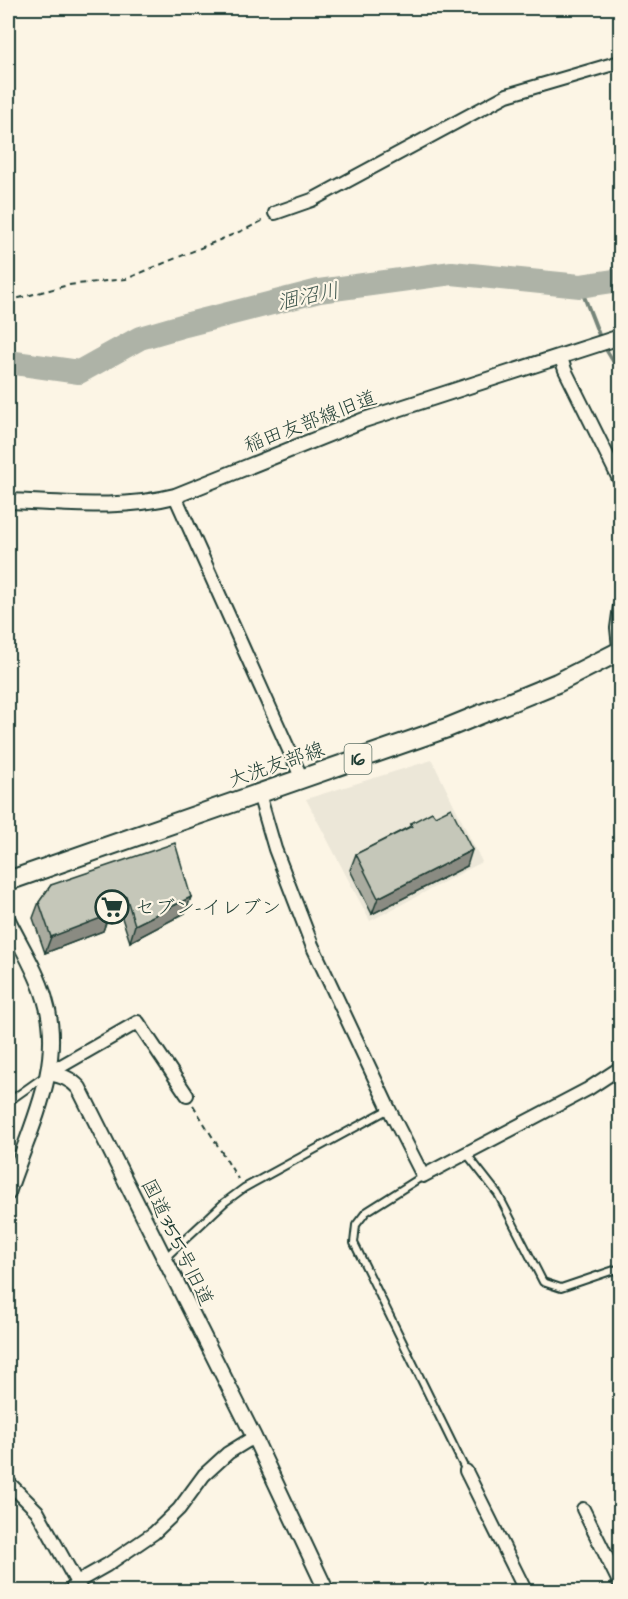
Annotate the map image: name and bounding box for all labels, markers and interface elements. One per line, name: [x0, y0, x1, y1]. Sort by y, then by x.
water label: 涸沼川: [274, 276, 342, 317]
street label: 稲田友部線旧道: [240, 384, 381, 460]
street label: 大洗友部線: [224, 735, 328, 794]
road number: 16: [344, 744, 372, 774]
supermarket icon: セブン-イレブン: [94, 889, 130, 925]
place label: セブン-イレブン: [135, 894, 281, 922]
street label: 国道355号旧道: [134, 1174, 220, 1311]

